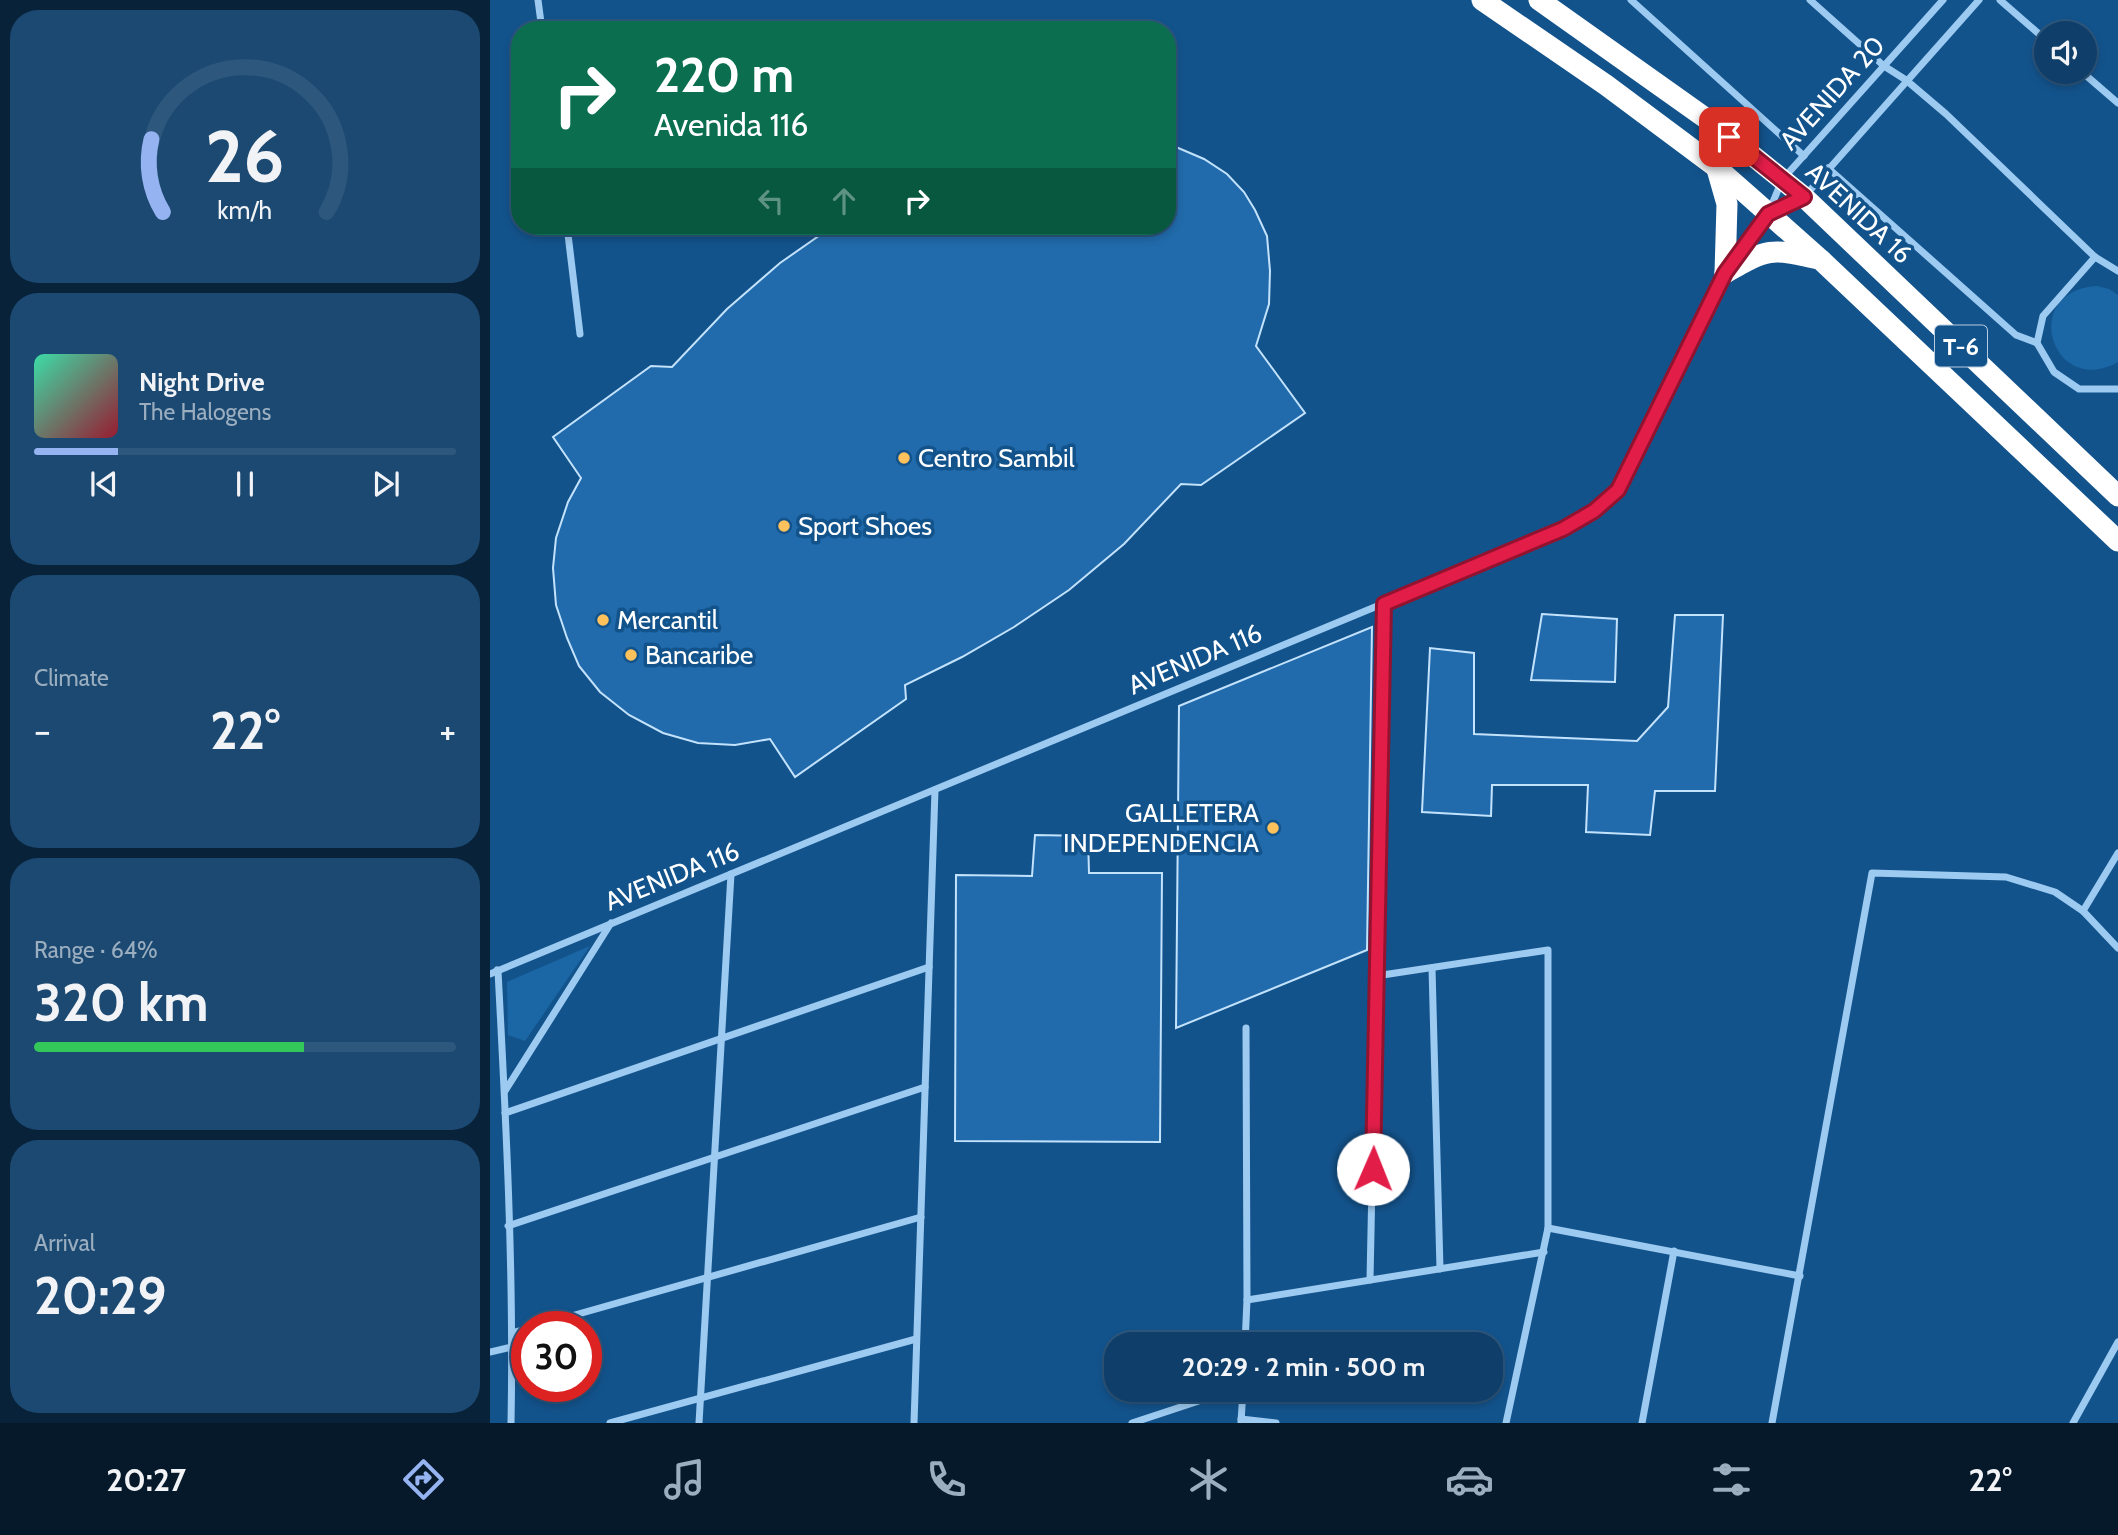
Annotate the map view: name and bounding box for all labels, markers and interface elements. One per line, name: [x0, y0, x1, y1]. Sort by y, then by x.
map controls: [2034, 21, 2097, 84]
button: sound: [2034, 21, 2097, 84]
street label: AVENIDA 20: [1773, 29, 1891, 157]
text: 220 m: [654, 45, 794, 104]
icon: right: [539, 49, 630, 140]
text: Avenida 116: [654, 105, 808, 144]
pin: [1699, 107, 1759, 167]
text: 26: [205, 113, 285, 201]
icon: arrive: [1710, 118, 1748, 156]
street label: AVENIDA 16: [1799, 156, 1919, 270]
icon: left: [752, 182, 790, 220]
icon: ahead: [825, 182, 863, 220]
icon: right: [898, 182, 936, 220]
text: km/h: [218, 195, 272, 225]
road number: T-6: [1935, 326, 1987, 366]
text: Night Drive: [139, 366, 265, 398]
text: The Halogens: [139, 398, 271, 426]
place label: Centro Sambil: [918, 442, 1075, 474]
marker: Centro Sambil: [896, 450, 912, 466]
icon: previous: [85, 465, 123, 503]
icon: pause: [226, 465, 264, 503]
icon: next: [367, 465, 405, 503]
place label: Sport Shoes: [798, 510, 932, 542]
marker: Sport Shoes: [776, 518, 792, 534]
place label: Mercantil: [617, 604, 718, 636]
marker: Mercantil: [595, 612, 611, 628]
street label: AVENIDA 116: [1123, 617, 1267, 701]
place label: Bancaribe: [645, 639, 753, 671]
marker: Bancaribe: [623, 647, 639, 663]
text: Climate: [34, 664, 109, 692]
text: 22°: [210, 699, 280, 762]
text: −: [34, 707, 51, 754]
text: +: [439, 707, 456, 754]
place label: GALLETERA INDEPENDENCIA: [1063, 797, 1259, 859]
marker: GALLETERA INDEPENDENCIA: [1265, 820, 1281, 836]
street label: AVENIDA 116: [600, 835, 744, 917]
text: Range · 64%: [34, 936, 158, 964]
text: 320 km: [34, 971, 208, 1034]
position arrow: [1336, 1132, 1410, 1206]
text: Arrival: [34, 1229, 95, 1257]
text: 20:29: [34, 1264, 167, 1327]
speed limit sign: 30: [511, 1311, 602, 1402]
text: 20:29 · 2 min · 500 m: [1182, 1351, 1425, 1383]
icon: directions: [399, 1455, 448, 1504]
icon: music: [660, 1455, 709, 1504]
icon: phone: [922, 1455, 971, 1504]
icon: climate: [1184, 1455, 1233, 1504]
icon: car: [1445, 1455, 1494, 1504]
icon: filters: [1707, 1455, 1756, 1504]
text: 20:27: [106, 1460, 186, 1499]
text: 22°: [1969, 1460, 2012, 1499]

